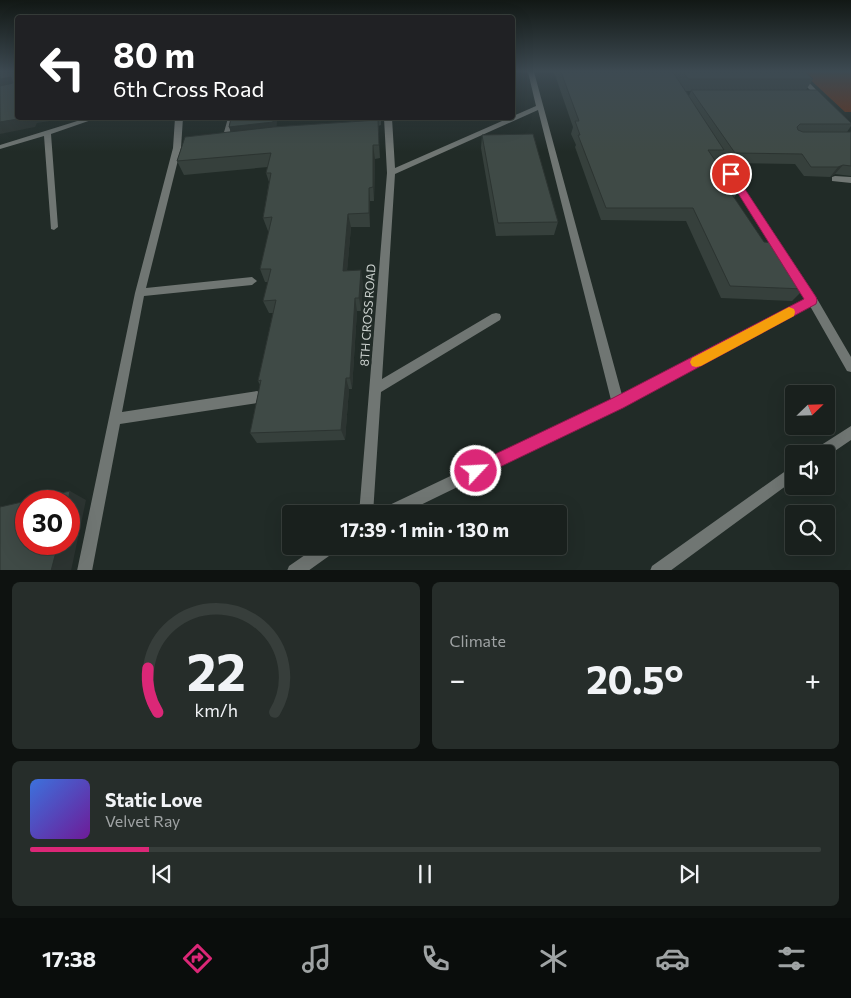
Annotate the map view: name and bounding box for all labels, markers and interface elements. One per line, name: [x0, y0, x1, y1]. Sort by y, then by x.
text: 80 m: [113, 32, 195, 75]
icon: left: [30, 35, 95, 100]
text: 6th Cross Road: [113, 75, 264, 102]
pin: [710, 153, 752, 195]
icon: arrive: [717, 160, 745, 188]
street label: 8TH CROSS ROAD: [356, 263, 378, 367]
north arrow: [785, 385, 835, 435]
map controls: [785, 385, 835, 555]
position arrow: [449, 444, 501, 496]
button: sound: [785, 445, 835, 495]
speed limit sign: 30: [15, 490, 80, 555]
button: search: [785, 505, 835, 555]
text: 17:39 · 1 min · 130 m: [340, 518, 509, 541]
text: Climate: [450, 631, 506, 650]
text: 22: [186, 638, 245, 702]
text: 20.5°: [586, 655, 684, 702]
text: −: [450, 662, 465, 696]
text: +: [805, 662, 821, 696]
text: km/h: [194, 699, 237, 721]
text: Static Love: [105, 788, 202, 811]
text: Velvet Ray: [105, 811, 180, 830]
icon: previous: [148, 860, 176, 888]
icon: pause: [411, 860, 439, 888]
icon: next: [675, 860, 703, 888]
icon: directions: [180, 941, 215, 976]
icon: music: [299, 941, 334, 976]
icon: phone: [418, 941, 453, 976]
icon: climate: [536, 941, 571, 976]
icon: car: [655, 941, 690, 976]
icon: filters: [774, 941, 809, 976]
text: 17:38: [42, 945, 96, 972]

